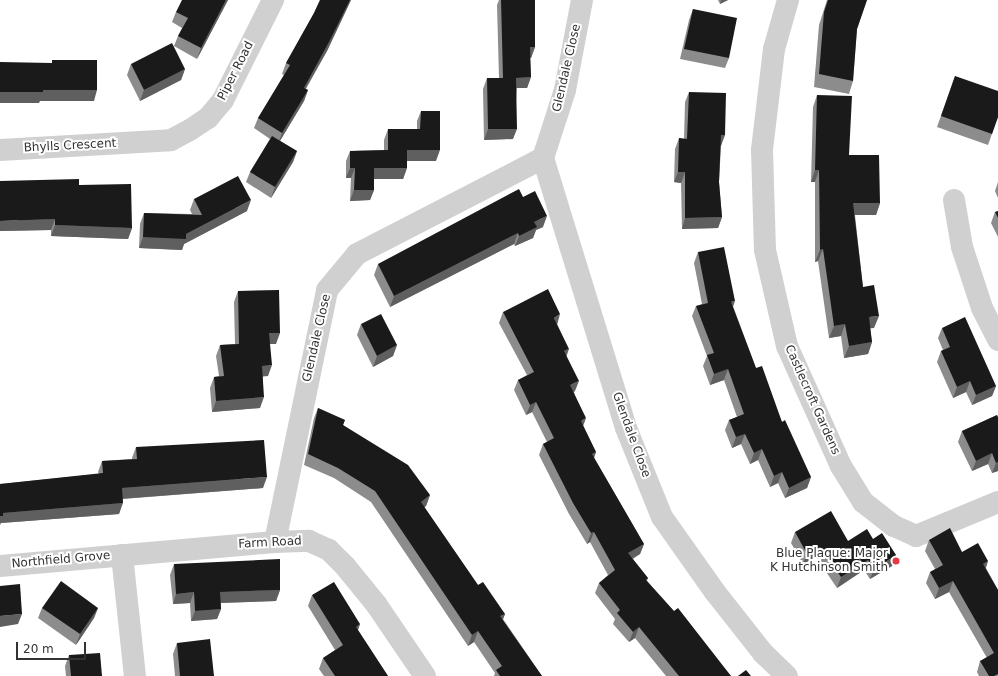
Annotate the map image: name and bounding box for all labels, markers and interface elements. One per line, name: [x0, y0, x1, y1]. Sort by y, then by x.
street label: Glendale Close: [550, 23, 584, 113]
street label: Piper Road: [215, 39, 257, 103]
street label: Bhylls Crescent: [23, 136, 117, 156]
street label: Glendale Close: [300, 293, 334, 383]
street label: Castlecroft Gardens: [781, 343, 843, 457]
street label: Glendale Close: [609, 390, 653, 480]
street label: Farm Road: [238, 534, 302, 552]
place label: Blue Plaque: Major K Hutchinson Smith: [770, 547, 888, 575]
street label: Northfield Grove: [11, 549, 111, 571]
marker: Blue Plaque: Major K Hutchinson Smith: [891, 556, 901, 566]
scale bar: [18, 634, 88, 660]
text: 20 m: [23, 642, 54, 656]

